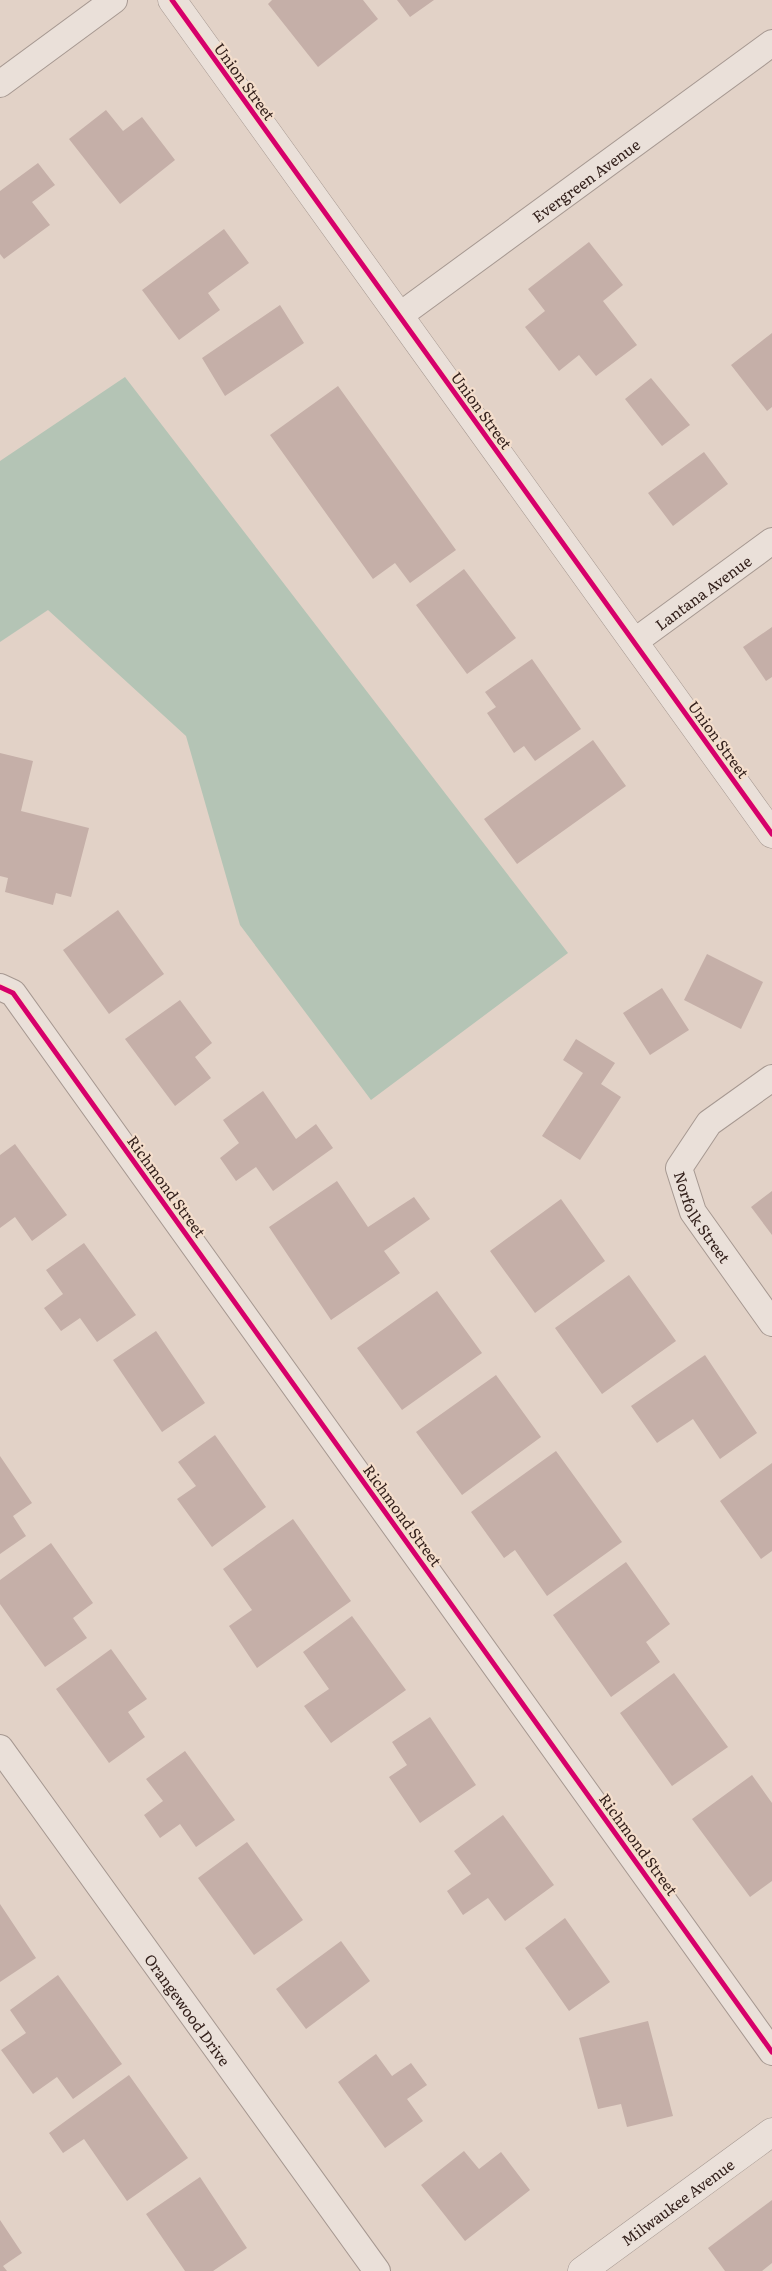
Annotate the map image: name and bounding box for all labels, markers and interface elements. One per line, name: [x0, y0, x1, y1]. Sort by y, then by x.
street label: Union Street: [209, 37, 281, 125]
street label: Evergreen Avenue: [527, 132, 644, 227]
street label: Union Street: [446, 366, 518, 454]
street label: Lantana Avenue: [650, 549, 756, 635]
street label: Union Street: [683, 695, 755, 783]
street label: Richmond Street: [122, 1130, 212, 1242]
street label: Norfolk Street: [669, 1168, 737, 1267]
street label: Richmond Street: [358, 1459, 448, 1571]
street label: Richmond Street: [594, 1788, 684, 1900]
street label: Orangewood Drive: [140, 1948, 237, 2070]
street label: Milwaukee Avenue: [616, 2152, 739, 2250]

